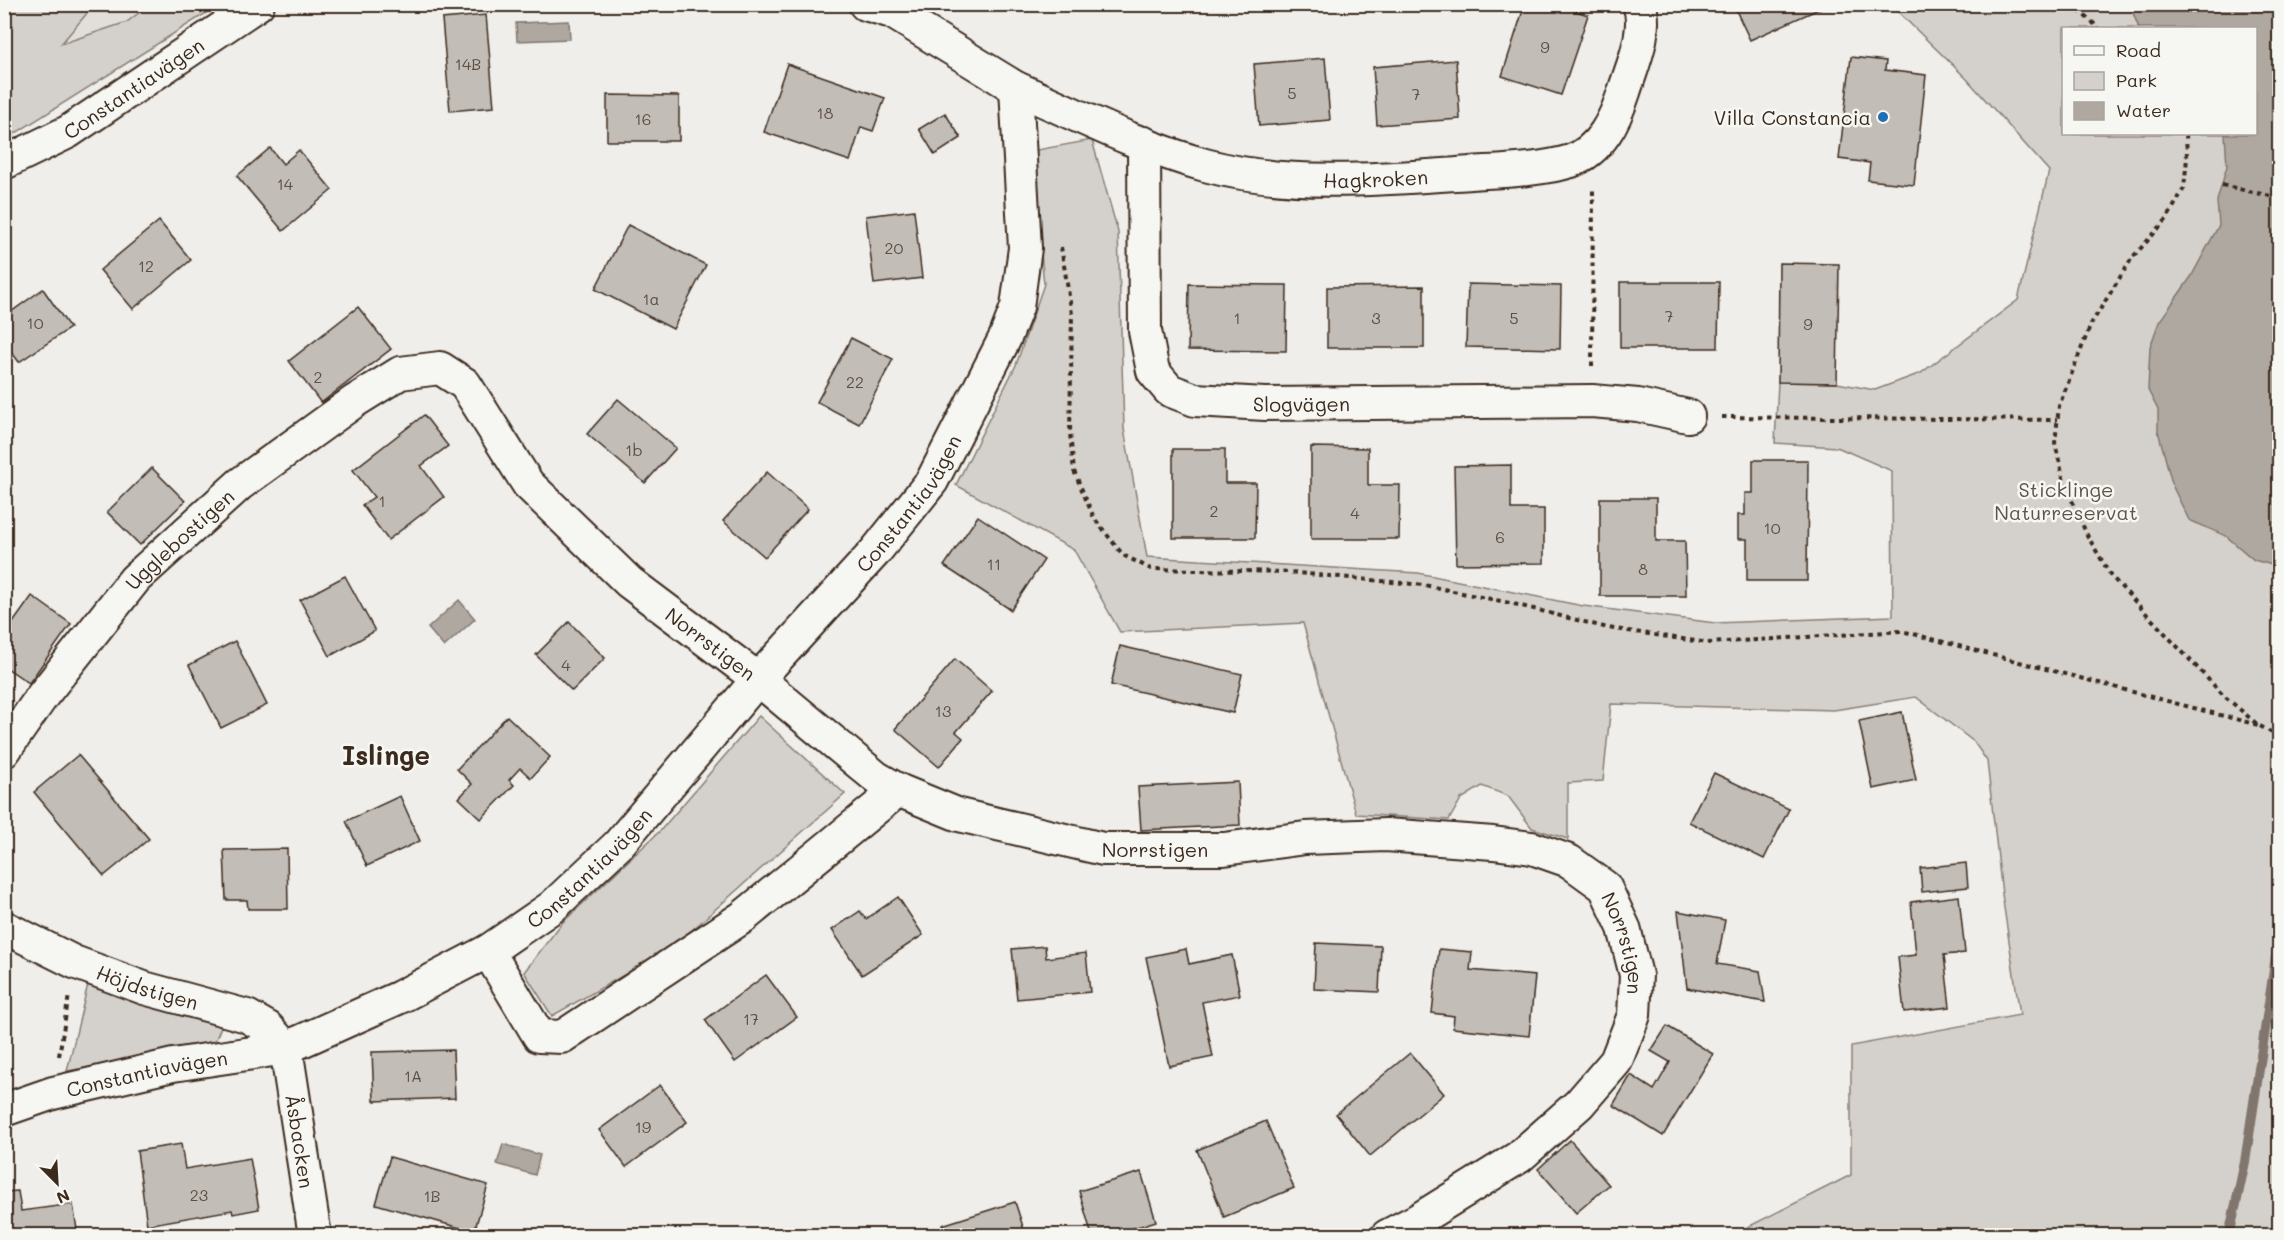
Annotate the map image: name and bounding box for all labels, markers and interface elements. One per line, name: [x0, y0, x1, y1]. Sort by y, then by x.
legend: [2062, 27, 2257, 135]
street label: Constantiavägen: [58, 31, 209, 145]
house number: 9: [1540, 36, 1550, 57]
text: Road: [2116, 38, 2161, 62]
house number: 14B: [455, 53, 481, 74]
text: Park: [2116, 68, 2157, 92]
house number: 5: [1287, 82, 1297, 103]
house number: 7: [1412, 83, 1421, 104]
text: Water: [2116, 98, 2171, 122]
house number: 18: [817, 102, 834, 123]
place label: Villa Constancia: [1714, 104, 1871, 130]
house number: 16: [635, 108, 651, 129]
marker: Villa Constancia: [1876, 110, 1890, 124]
street label: Hagkroken: [1323, 163, 1429, 193]
house number: 14: [277, 173, 294, 194]
house number: 20: [885, 237, 904, 258]
house number: 12: [138, 255, 154, 276]
house number: 1a: [642, 288, 660, 309]
house number: 7: [1665, 305, 1674, 326]
house number: 1: [1233, 307, 1241, 328]
house number: 3: [1371, 307, 1381, 328]
house number: 5: [1509, 307, 1519, 328]
house number: 10: [26, 312, 44, 333]
house number: 9: [1803, 313, 1813, 334]
house number: 2: [314, 366, 322, 387]
house number: 22: [846, 371, 864, 392]
street label: Slogvägen: [1252, 390, 1350, 417]
street label: Constantiavägen: [850, 430, 966, 577]
house number: 1b: [625, 439, 643, 460]
park label: Sticklinge Naturreservat: [1994, 476, 2138, 525]
street label: Ugglebostigen: [119, 483, 239, 595]
house number: 1: [378, 490, 386, 511]
house number: 2: [1210, 500, 1218, 521]
house number: 4: [1350, 502, 1360, 523]
house number: 10: [1763, 517, 1781, 538]
house number: 6: [1495, 526, 1505, 547]
house number: 11: [987, 553, 1001, 574]
house number: 8: [1638, 558, 1648, 579]
street label: Norrstigen: [660, 601, 761, 686]
house number: 4: [561, 654, 571, 675]
house number: 13: [935, 700, 951, 721]
district label: Islinge: [342, 738, 430, 772]
street label: Constantiavägen: [521, 802, 657, 934]
street label: Norrstigen: [1102, 836, 1208, 862]
street label: Norrstigen: [1596, 888, 1649, 995]
street label: Höjdstigen: [93, 959, 201, 1015]
house number: 17: [743, 1008, 759, 1029]
street label: Constantiavägen: [64, 1044, 229, 1102]
house number: 1A: [404, 1065, 422, 1086]
street label: Åsbacken: [280, 1092, 320, 1190]
house number: 19: [635, 1116, 651, 1137]
north arrow: [27, 1153, 87, 1213]
house number: 23: [190, 1184, 208, 1205]
text: N: [53, 1185, 73, 1209]
house number: 1B: [423, 1185, 441, 1206]

